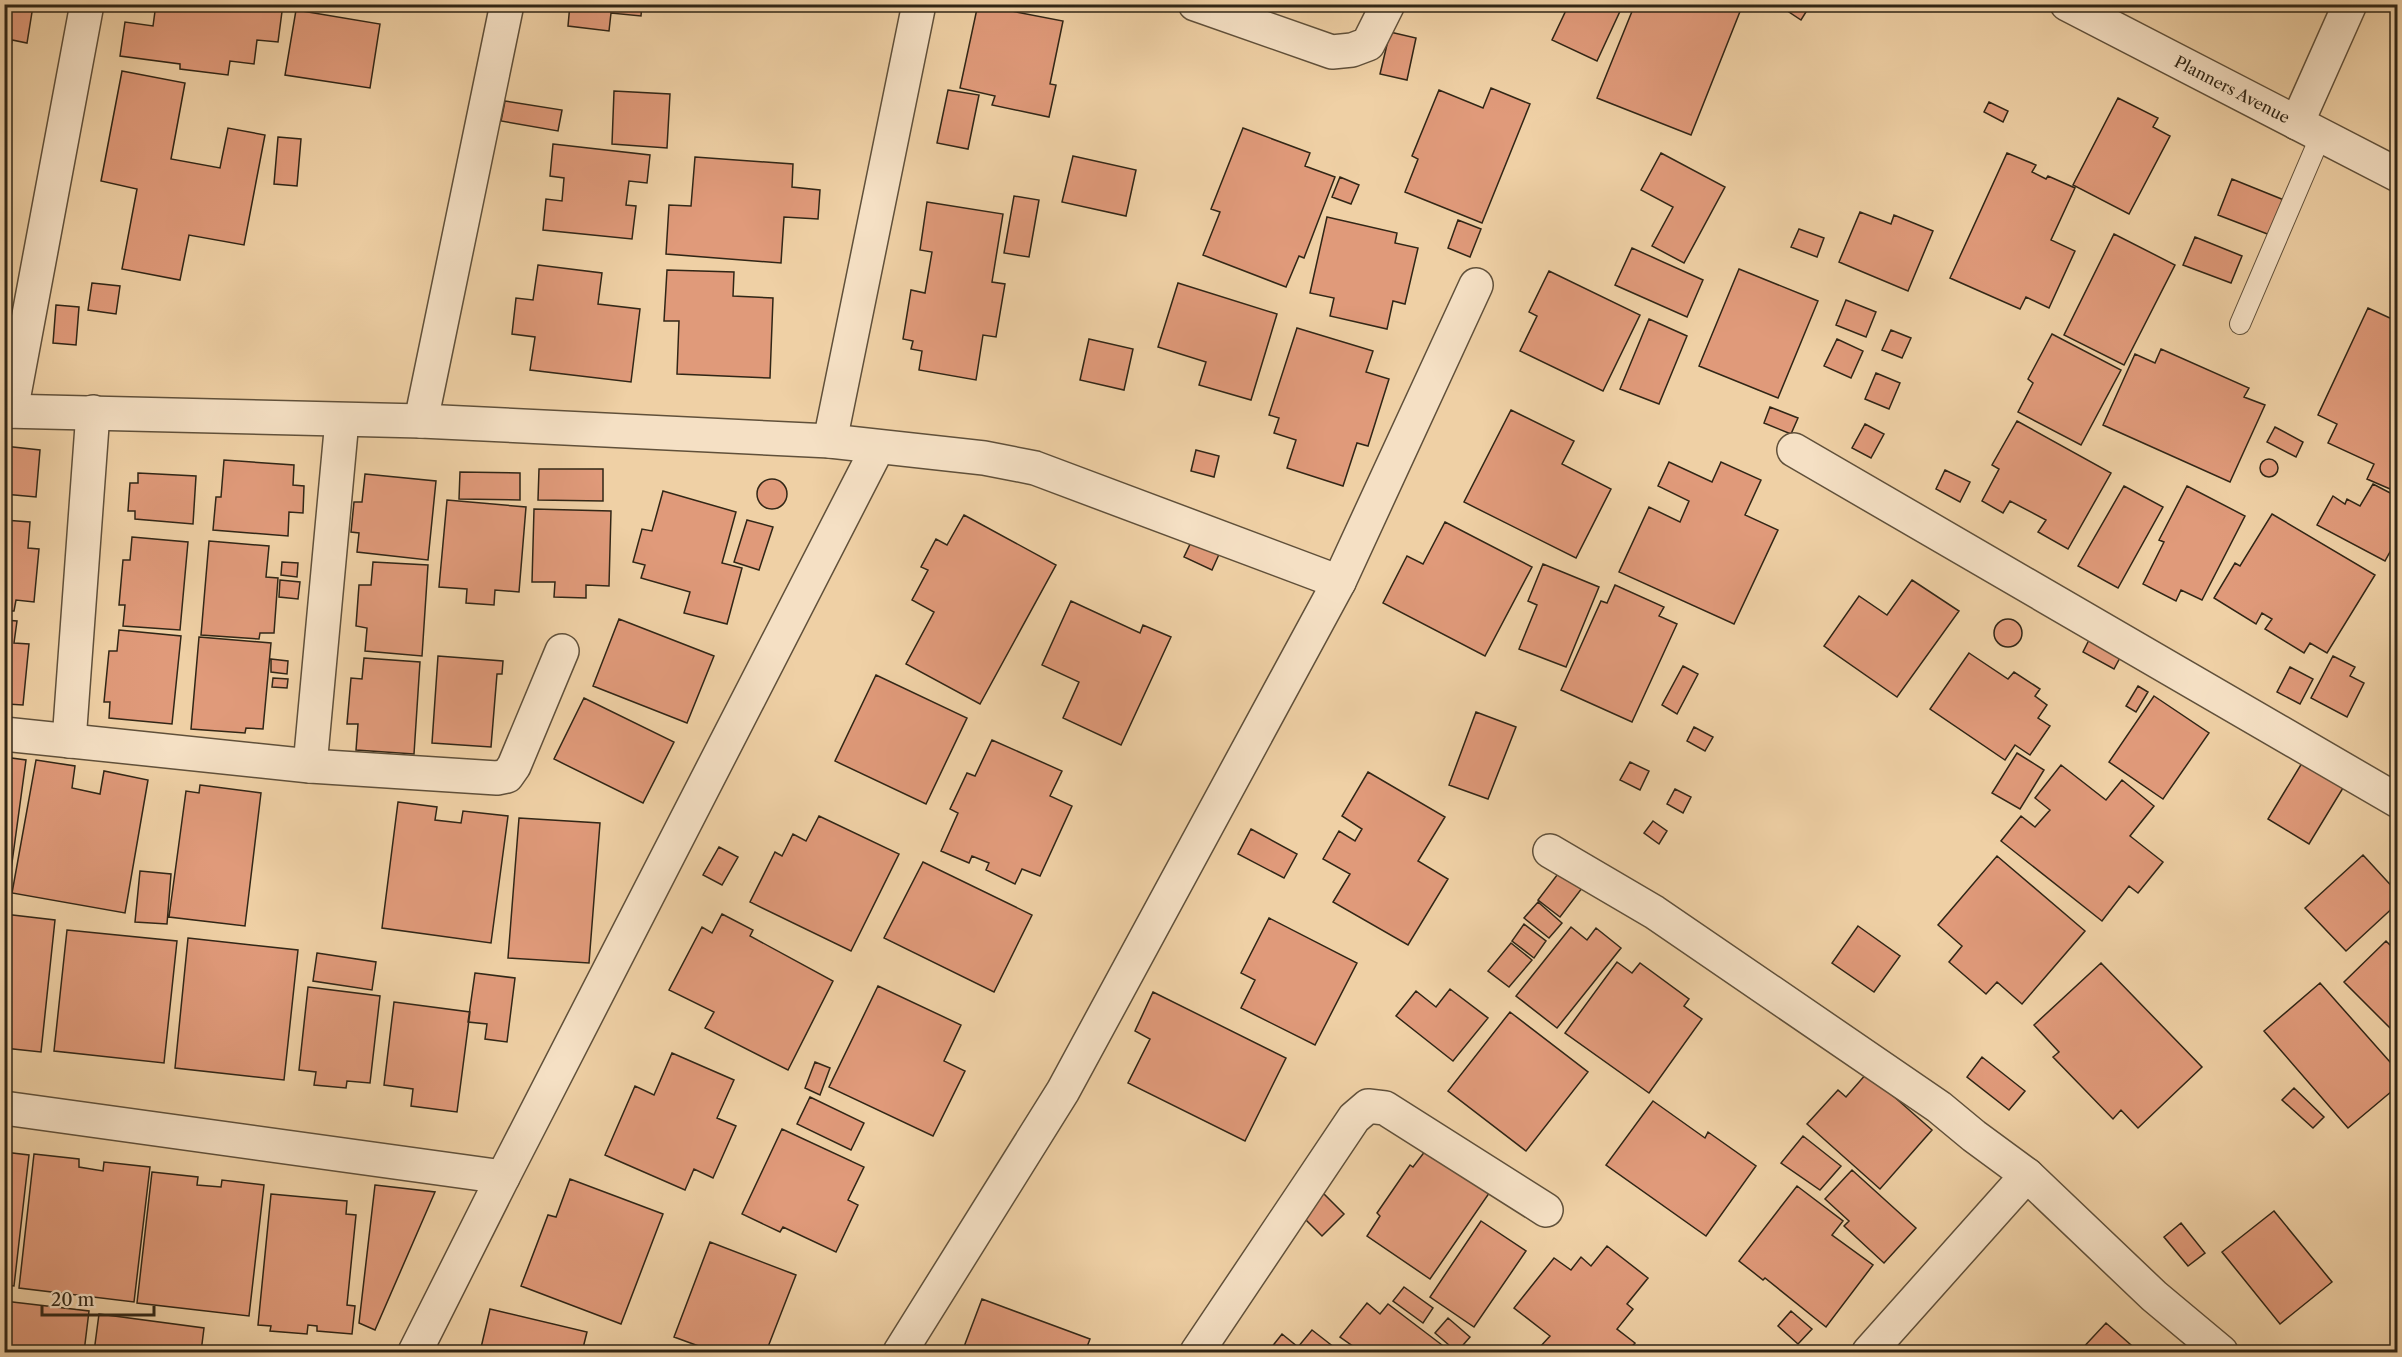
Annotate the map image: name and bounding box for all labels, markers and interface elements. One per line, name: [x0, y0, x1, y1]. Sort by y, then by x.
street label: Planners Avenue: [2171, 51, 2293, 127]
scale bar: [42, 1279, 154, 1317]
text: 20 m: [51, 1289, 95, 1311]

